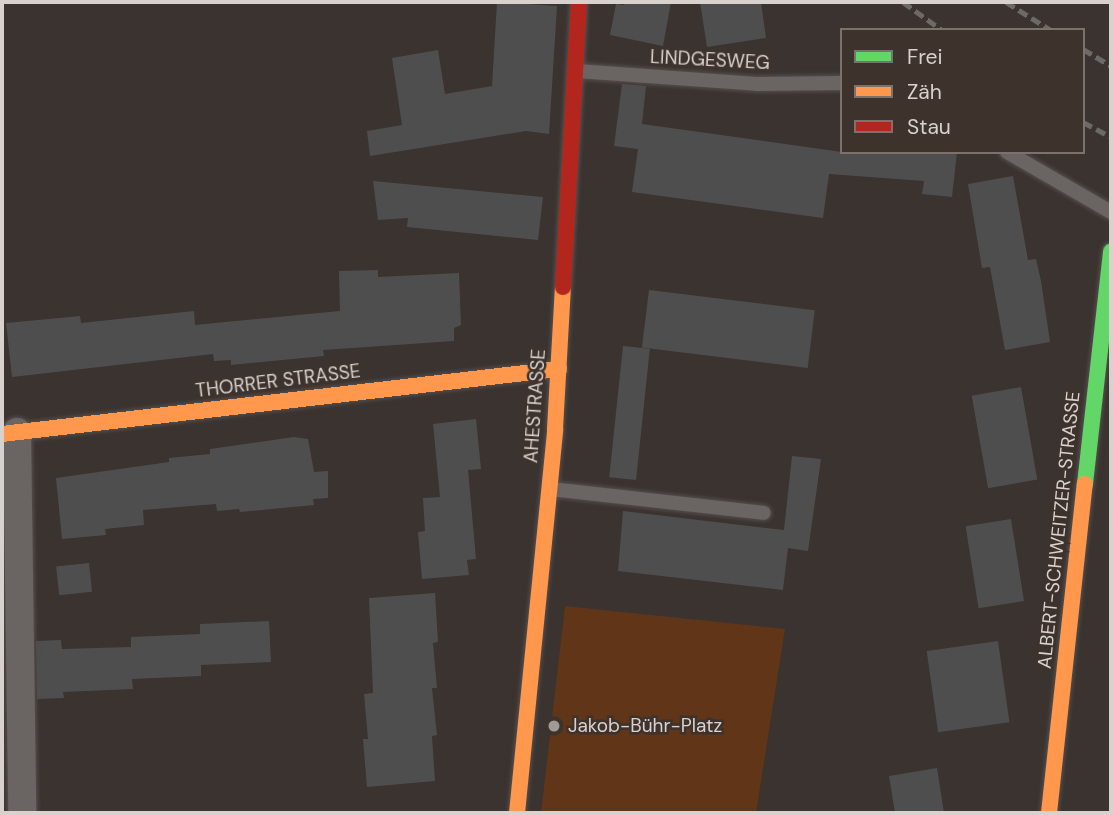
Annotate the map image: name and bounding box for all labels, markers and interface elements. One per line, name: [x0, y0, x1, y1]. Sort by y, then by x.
legend: [840, 28, 1085, 154]
text: Frei: [907, 43, 943, 71]
street label: LINDGESWEG: [649, 45, 771, 75]
text: Zäh: [907, 78, 942, 106]
text: Stau: [907, 113, 951, 141]
street label: AHESTRASSE: [520, 348, 550, 464]
street label: THORRER STRASSE: [194, 360, 362, 402]
street label: ALBERT-SCHWEITZER-STRASSE: [1033, 390, 1085, 670]
place label: Jakob-Bühr-Platz: [568, 715, 722, 737]
marker: Jakob-Bühr-Platz: [546, 718, 562, 734]

